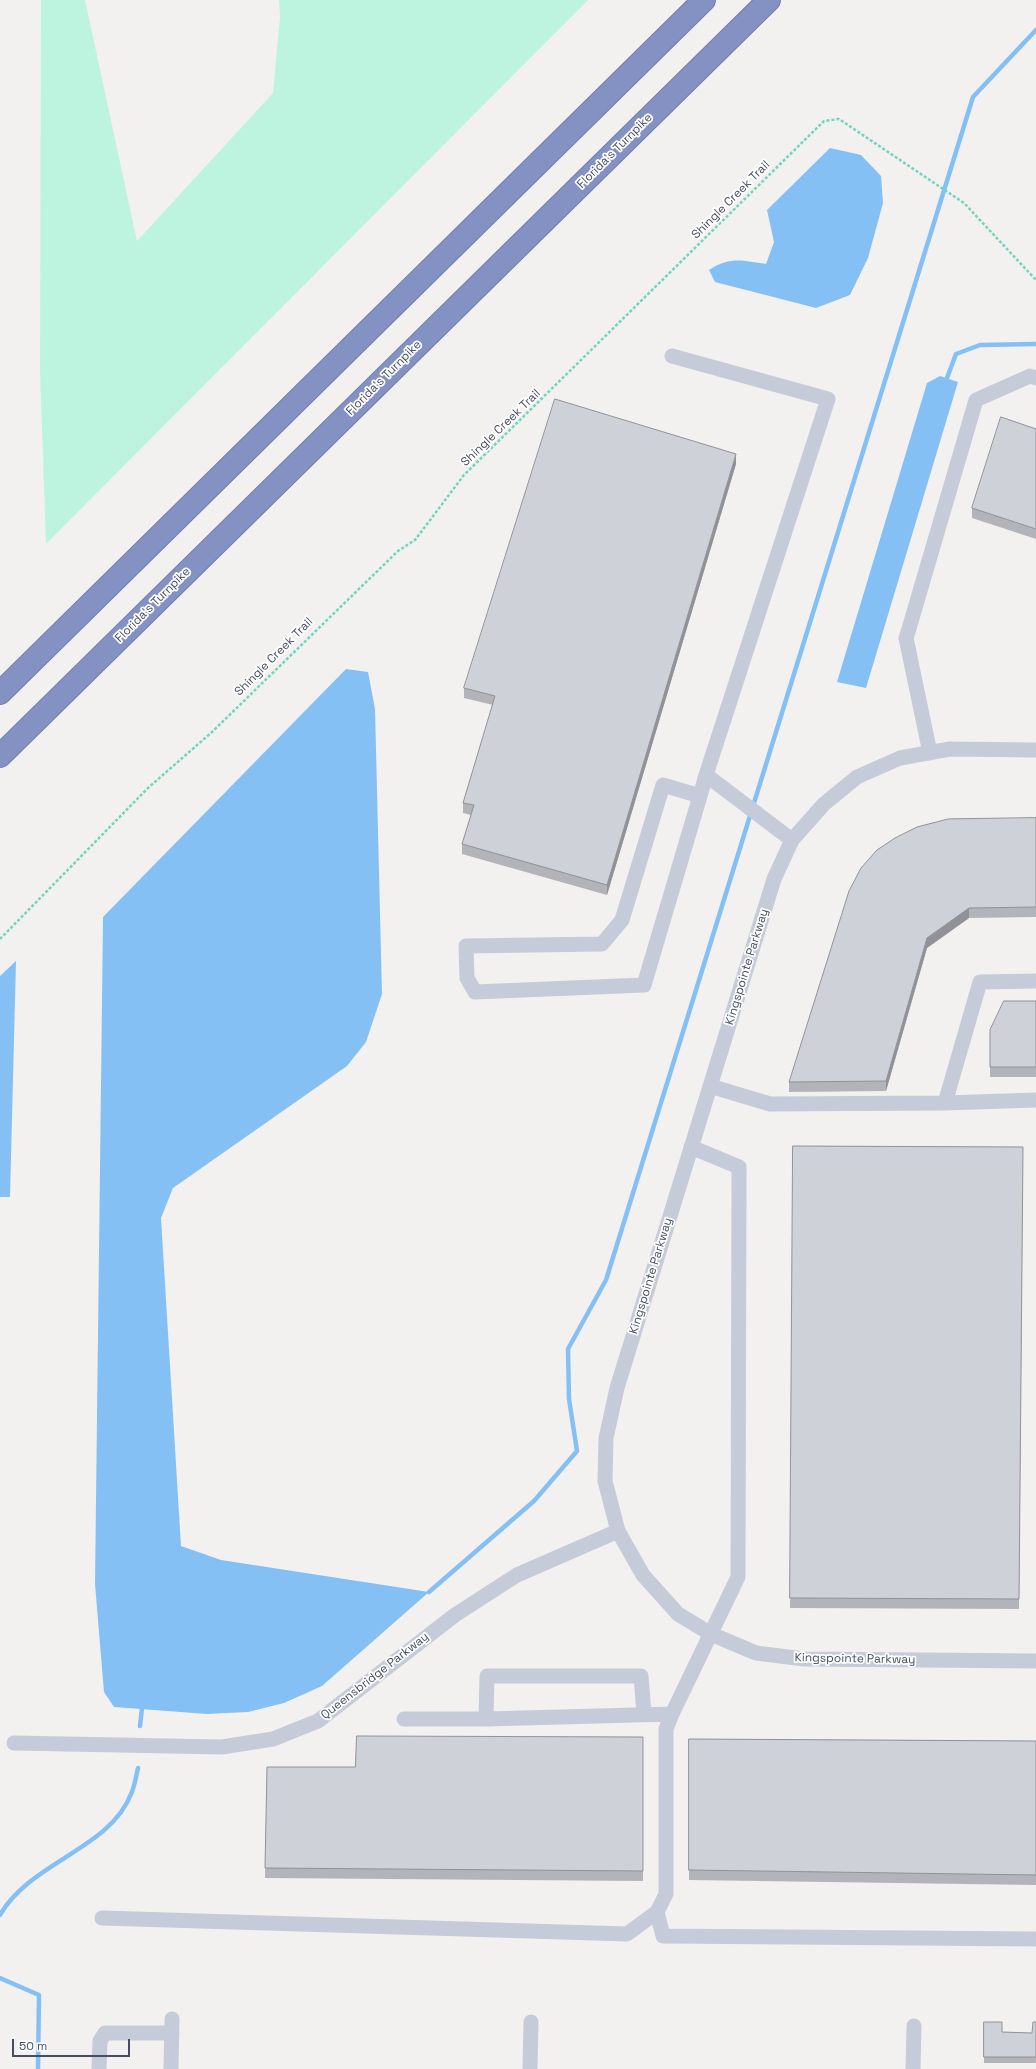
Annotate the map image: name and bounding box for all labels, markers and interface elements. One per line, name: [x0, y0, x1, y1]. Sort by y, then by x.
street label: Florida's Turnpike: [574, 110, 656, 192]
street label: Shingle Creek Trail: [689, 158, 773, 242]
street label: Florida's Turnpike: [343, 337, 425, 419]
street label: Shingle Creek Trail: [458, 386, 544, 470]
street label: Florida's Turnpike: [112, 564, 194, 646]
street label: Shingle Creek Trail: [232, 615, 316, 699]
street label: Kingspointe Parkway: [722, 907, 772, 1027]
street label: Kingspointe Parkway: [626, 1216, 676, 1336]
street label: Queensbridge Parkway: [318, 1629, 432, 1723]
street label: Kingspointe Parkway: [794, 1651, 916, 1667]
scale bar: [14, 2031, 132, 2057]
text: 50 m: [19, 2038, 47, 2054]

